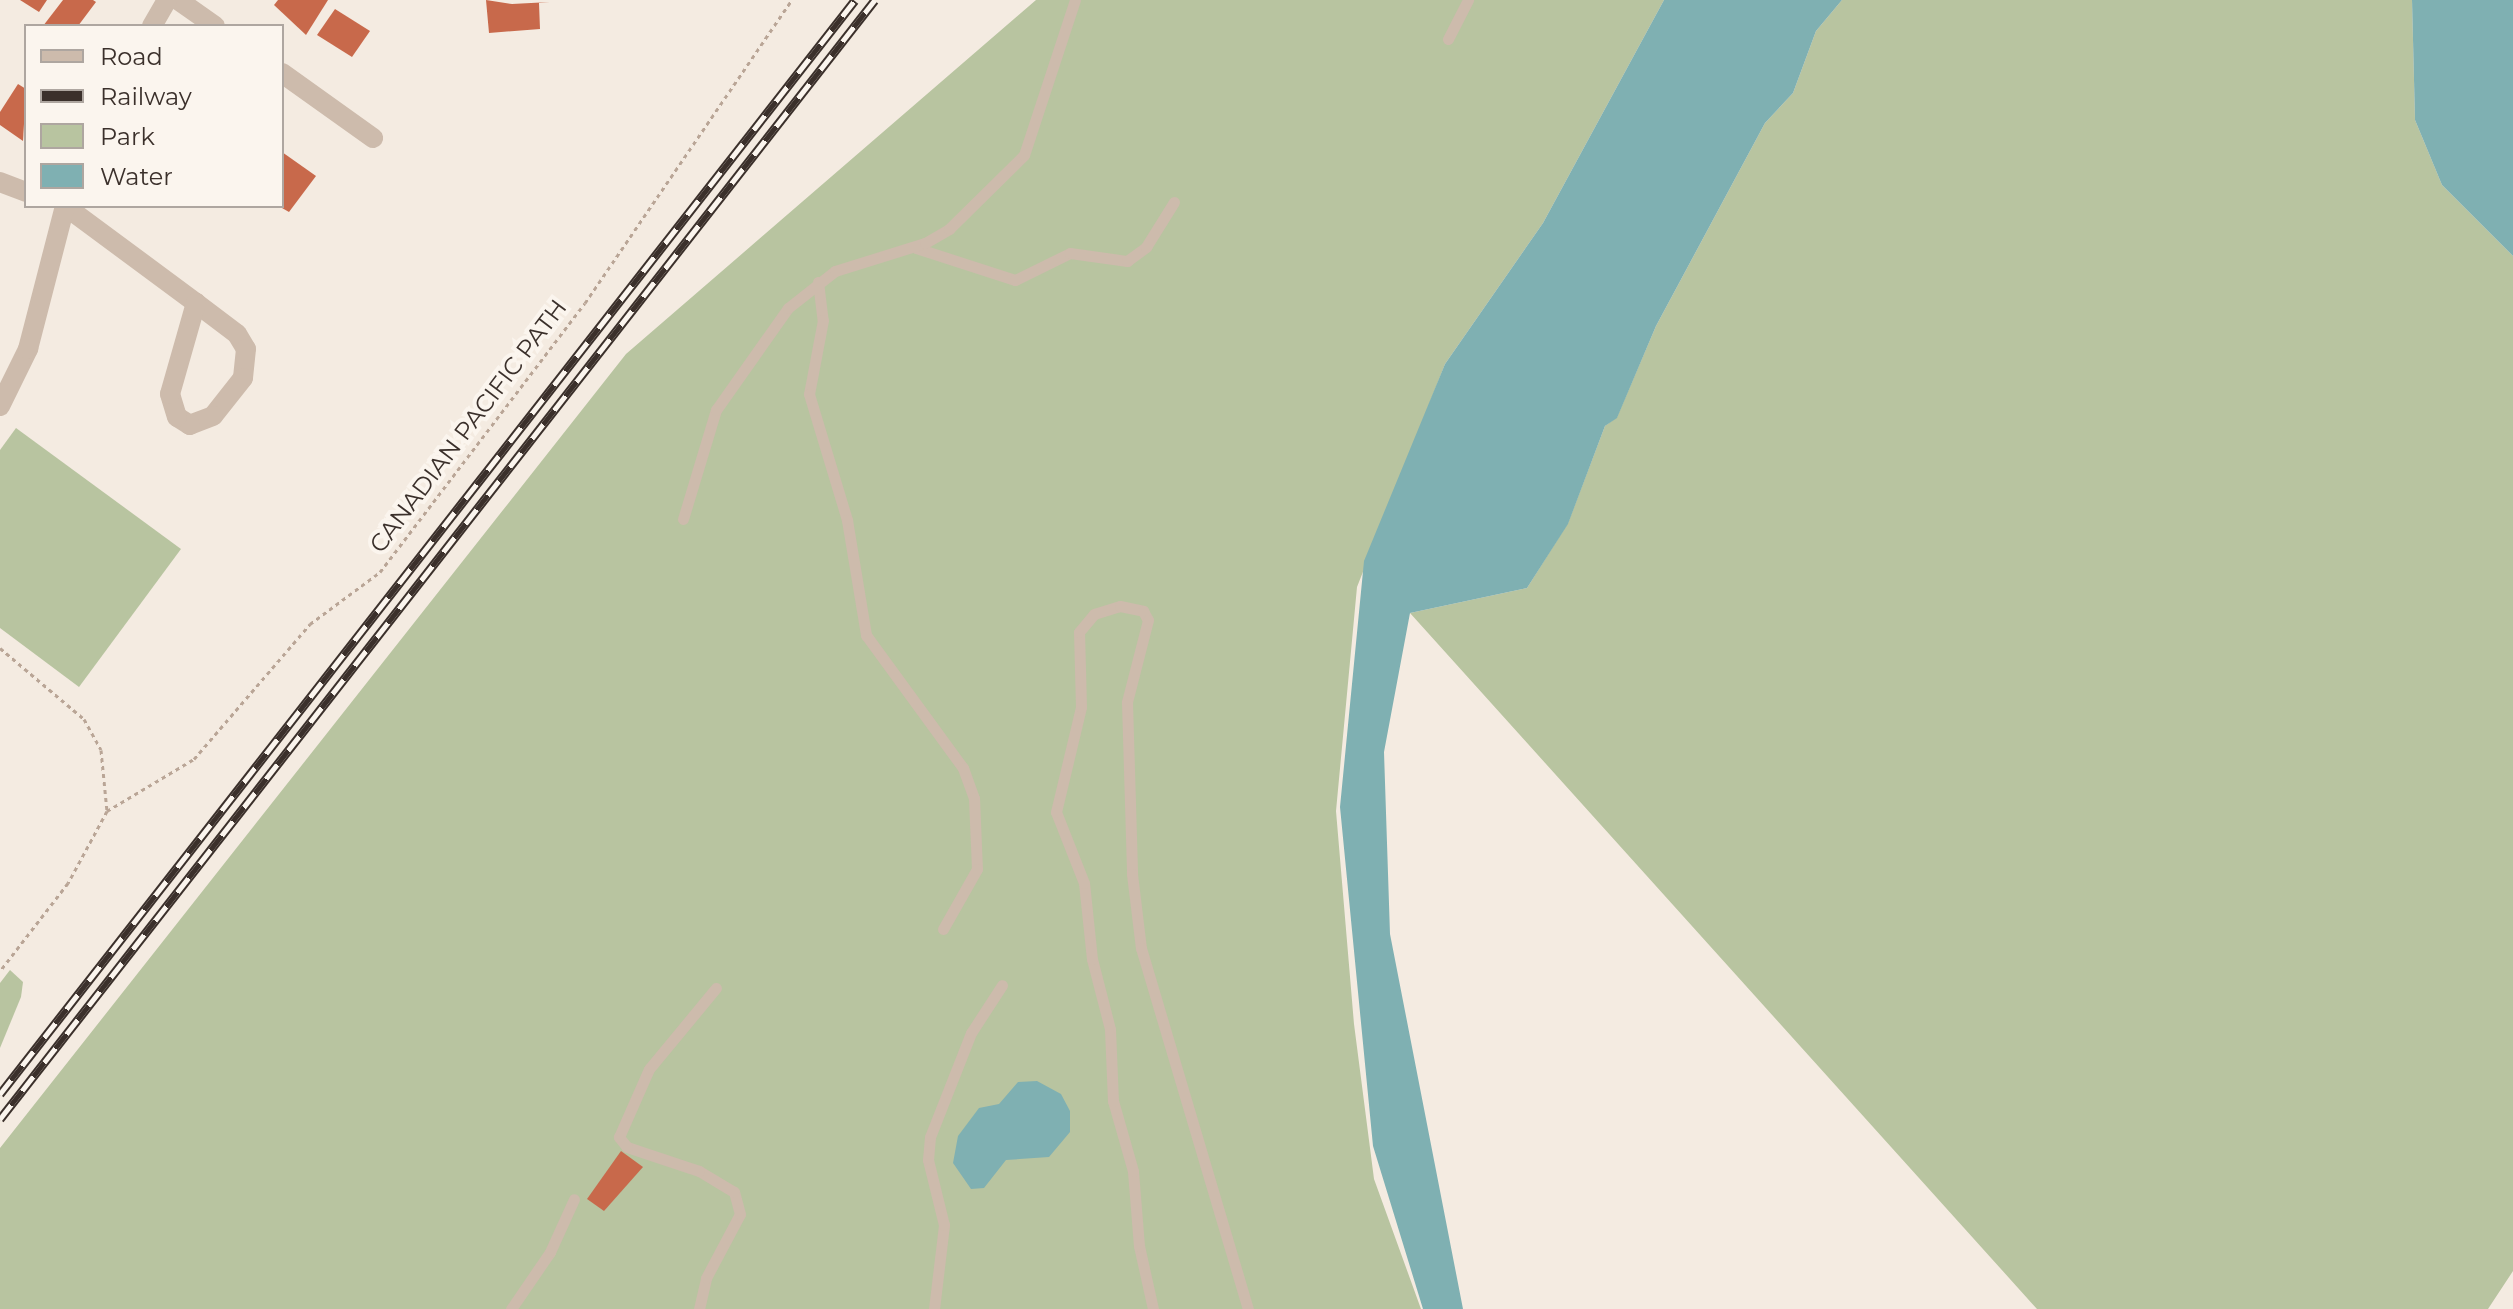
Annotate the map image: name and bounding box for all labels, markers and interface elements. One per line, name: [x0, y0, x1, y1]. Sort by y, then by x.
legend: [24, 24, 284, 208]
text: Road: [100, 42, 163, 71]
text: Railway: [100, 82, 192, 111]
text: Park: [100, 122, 155, 151]
text: Water: [100, 162, 173, 191]
street label: CANADIAN PACIFIC PATH: [363, 294, 573, 558]

